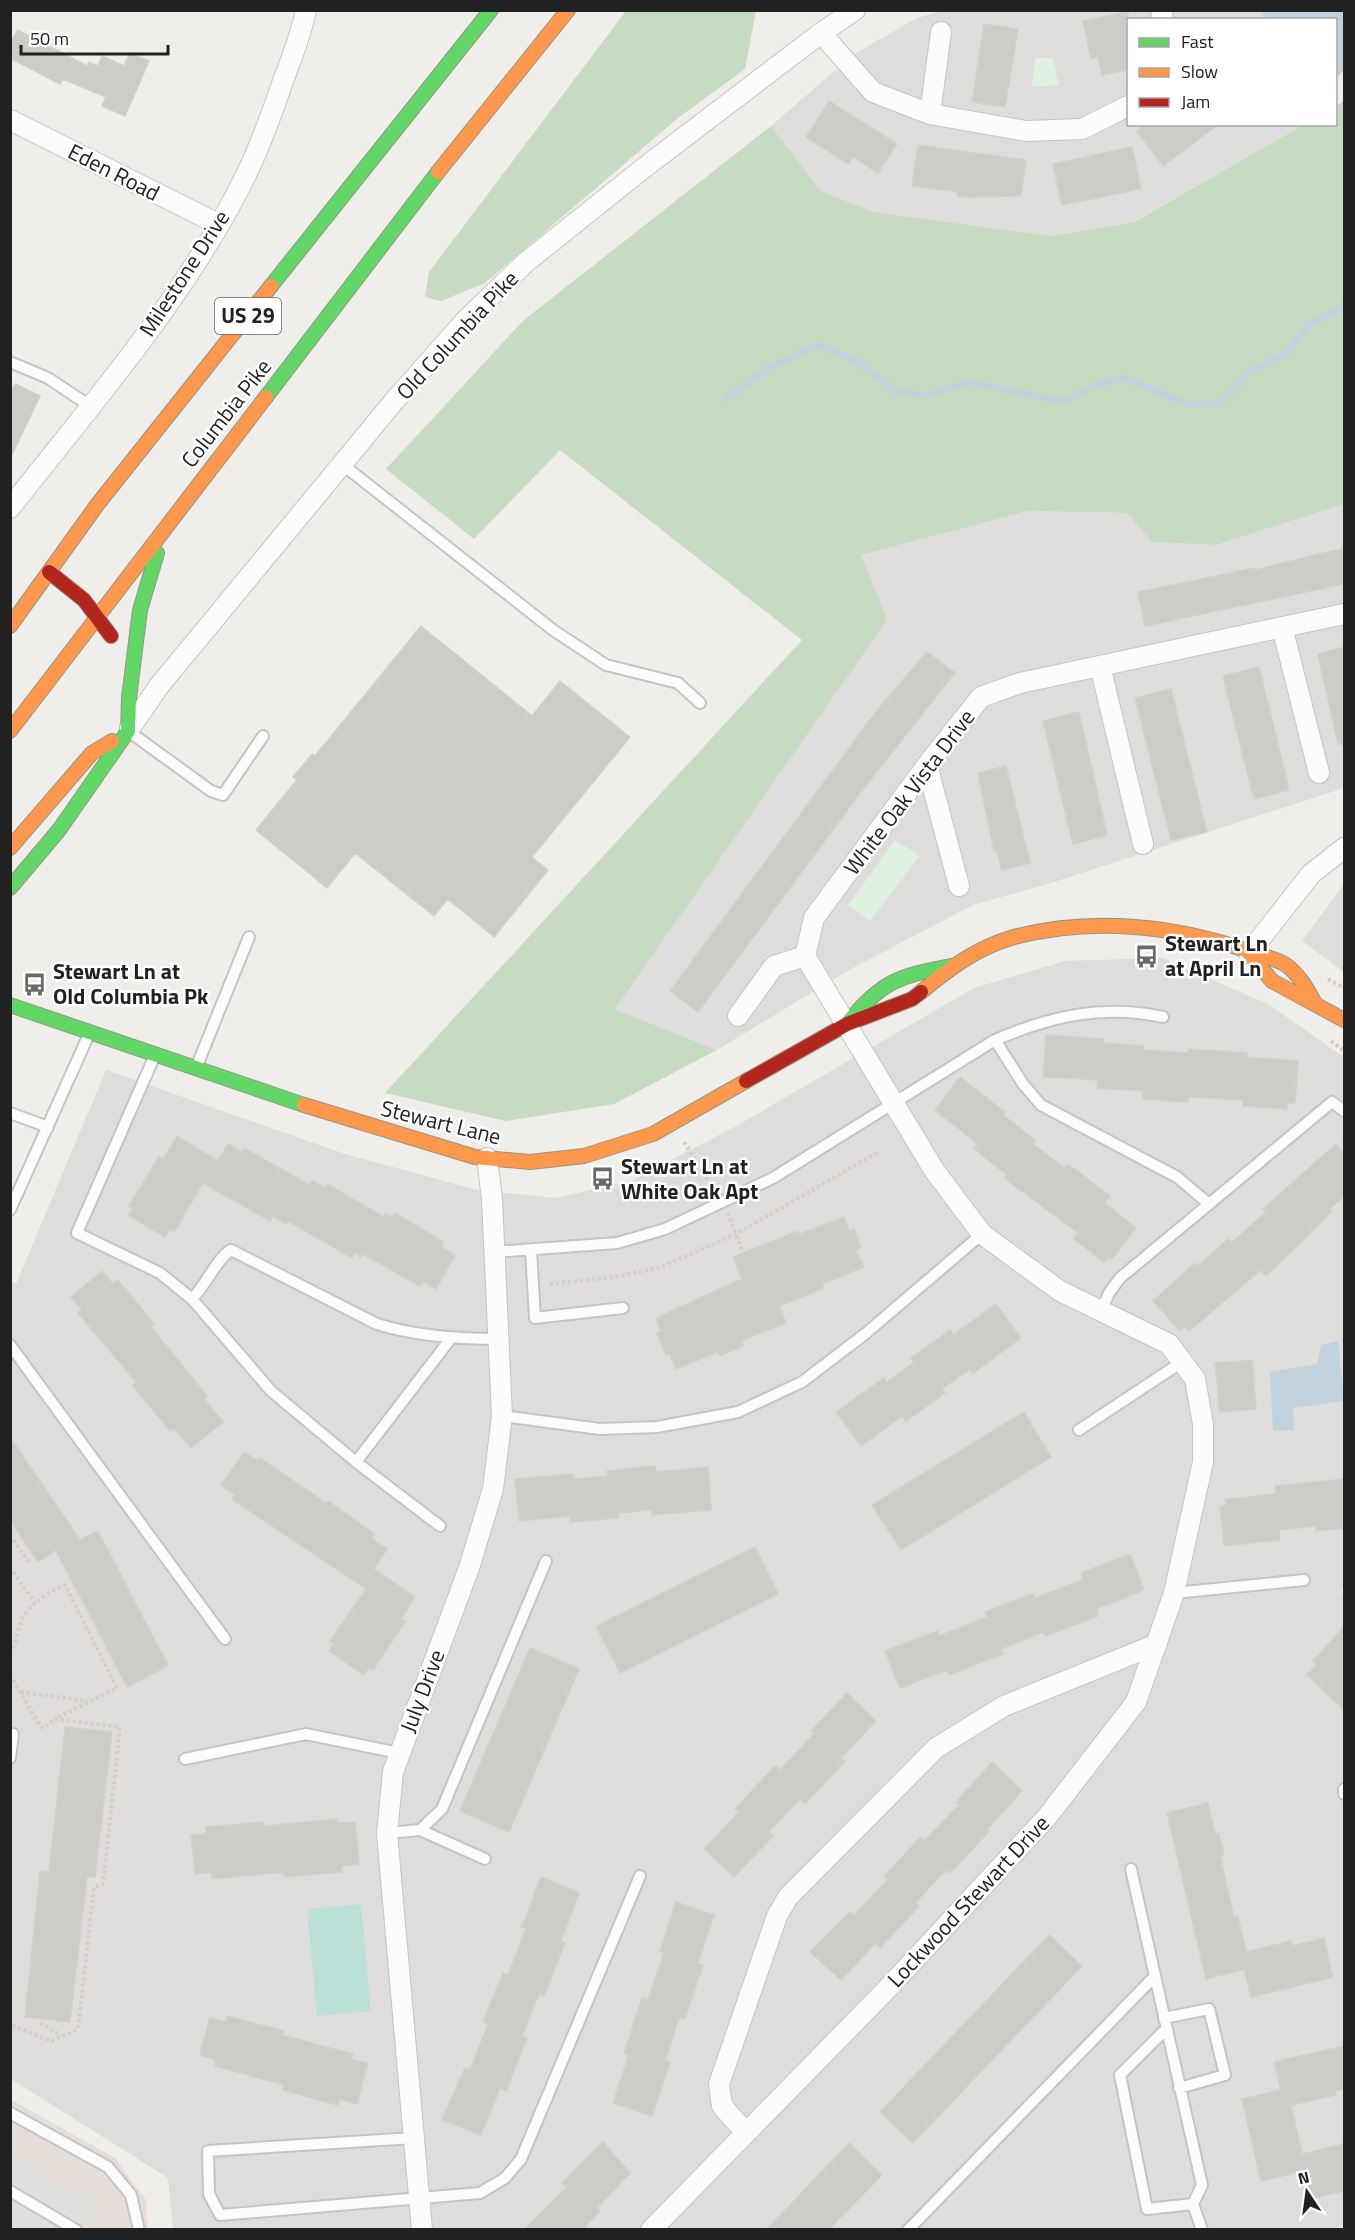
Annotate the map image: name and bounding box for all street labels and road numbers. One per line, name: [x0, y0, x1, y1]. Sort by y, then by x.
street label: Eden Road: [62, 134, 166, 210]
street label: Milestone Drive: [130, 203, 238, 343]
street label: Old Columbia Pike: [388, 263, 526, 407]
road number: US 29: [215, 298, 281, 334]
street label: Columbia Pike: [173, 351, 279, 475]
street label: White Oak Vista Drive: [835, 702, 983, 882]
street label: Stewart Lane: [377, 1091, 505, 1153]
street label: July Drive: [391, 1644, 453, 1738]
street label: Lockwood Stewart Drive: [879, 1807, 1057, 1995]

